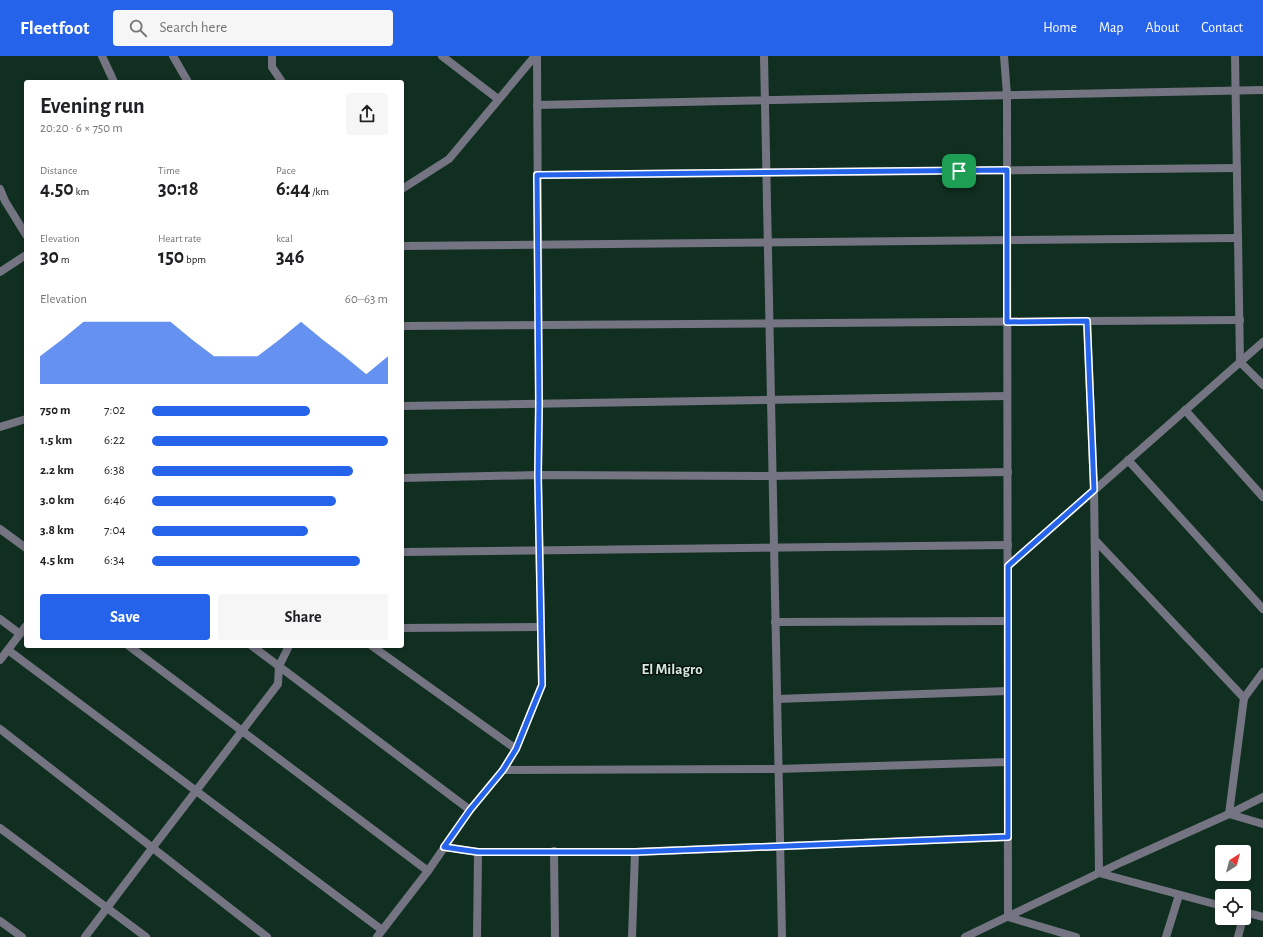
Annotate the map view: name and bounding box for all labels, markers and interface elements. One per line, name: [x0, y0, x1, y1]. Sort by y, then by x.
search box: [113, 10, 393, 46]
icon: search: [127, 17, 149, 39]
text: Fleetfoot: [20, 19, 89, 38]
text: Search here: [159, 20, 227, 35]
text: Home: [1043, 21, 1077, 35]
text: Map: [1099, 21, 1123, 35]
text: About: [1145, 21, 1179, 35]
text: Contact: [1201, 21, 1243, 35]
button: share: [346, 93, 388, 135]
text: Evening run: [40, 95, 145, 117]
text: 20:20 · 6 × 750 m: [40, 122, 123, 135]
pin: [942, 154, 976, 188]
icon: arrive: [948, 160, 970, 182]
text: Distance: [40, 165, 77, 176]
text: Time: [158, 165, 180, 176]
text: Pace: [276, 165, 296, 176]
text: 4.50: [40, 179, 74, 199]
text: 30:18: [158, 179, 199, 199]
text: 6:44: [276, 179, 310, 199]
text: km: [74, 186, 89, 197]
text: /km: [310, 186, 329, 197]
text: Elevation: [40, 233, 80, 244]
text: Heart rate: [158, 233, 201, 244]
text: kcal: [276, 233, 293, 244]
text: 30: [40, 247, 59, 267]
text: 150: [158, 247, 184, 267]
text: 346: [276, 247, 304, 267]
text: m: [59, 254, 70, 265]
text: bpm: [184, 254, 206, 265]
text: Elevation: [40, 293, 87, 306]
text: 60–63 m: [345, 293, 388, 306]
text: 750 m: [40, 404, 70, 417]
text: 7:02: [104, 404, 125, 417]
text: 1.5 km: [40, 434, 72, 447]
text: 6:22: [104, 434, 125, 447]
text: 2.2 km: [40, 464, 74, 477]
text: 6:38: [104, 464, 125, 477]
text: 3.0 km: [40, 494, 74, 507]
text: 6:46: [104, 494, 125, 507]
text: 3.8 km: [40, 524, 74, 537]
text: 7:04: [104, 524, 126, 537]
text: 4.5 km: [40, 554, 74, 567]
text: 6:34: [104, 554, 125, 567]
button: Save: [40, 594, 210, 640]
button: Share: [218, 594, 388, 640]
district label: El Milagro: [641, 662, 703, 677]
north arrow: [1215, 845, 1251, 881]
map controls: [1215, 845, 1251, 925]
button: locate: [1215, 889, 1251, 925]

